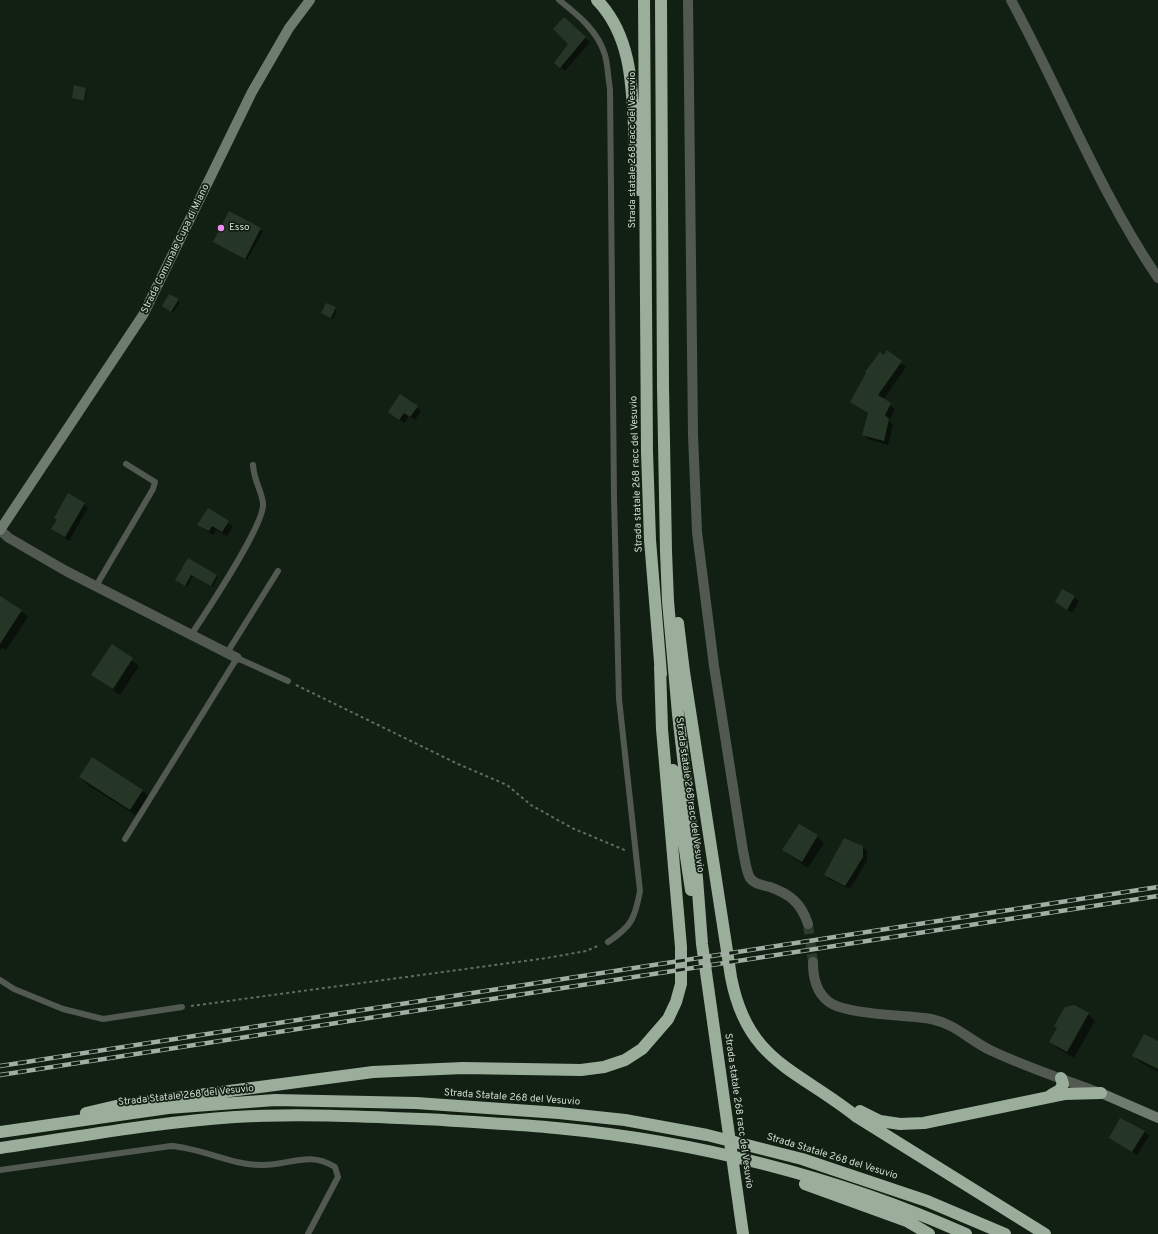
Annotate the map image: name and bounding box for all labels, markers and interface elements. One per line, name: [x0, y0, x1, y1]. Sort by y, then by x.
street label: Strada statale 268 racc del Vesuvio: [627, 72, 639, 228]
street label: Strada Comunale Cupa di Miano: [139, 182, 213, 316]
place label: Esso: [229, 222, 250, 234]
marker: Esso: [216, 223, 226, 233]
street label: Strada statale 268 racc del Vesuvio: [628, 395, 646, 553]
street label: Strada statale 268 racc del Vesuvio: [672, 717, 706, 873]
street label: Strada statale 268 racc del Vesuvio: [721, 1033, 755, 1189]
street label: Strada Statale 268 del Vesuvio: [117, 1083, 255, 1109]
street label: Strada Statale 268 del Vesuvio: [443, 1087, 581, 1109]
street label: Strada Statale 268 del Vesuvio: [765, 1131, 899, 1183]

